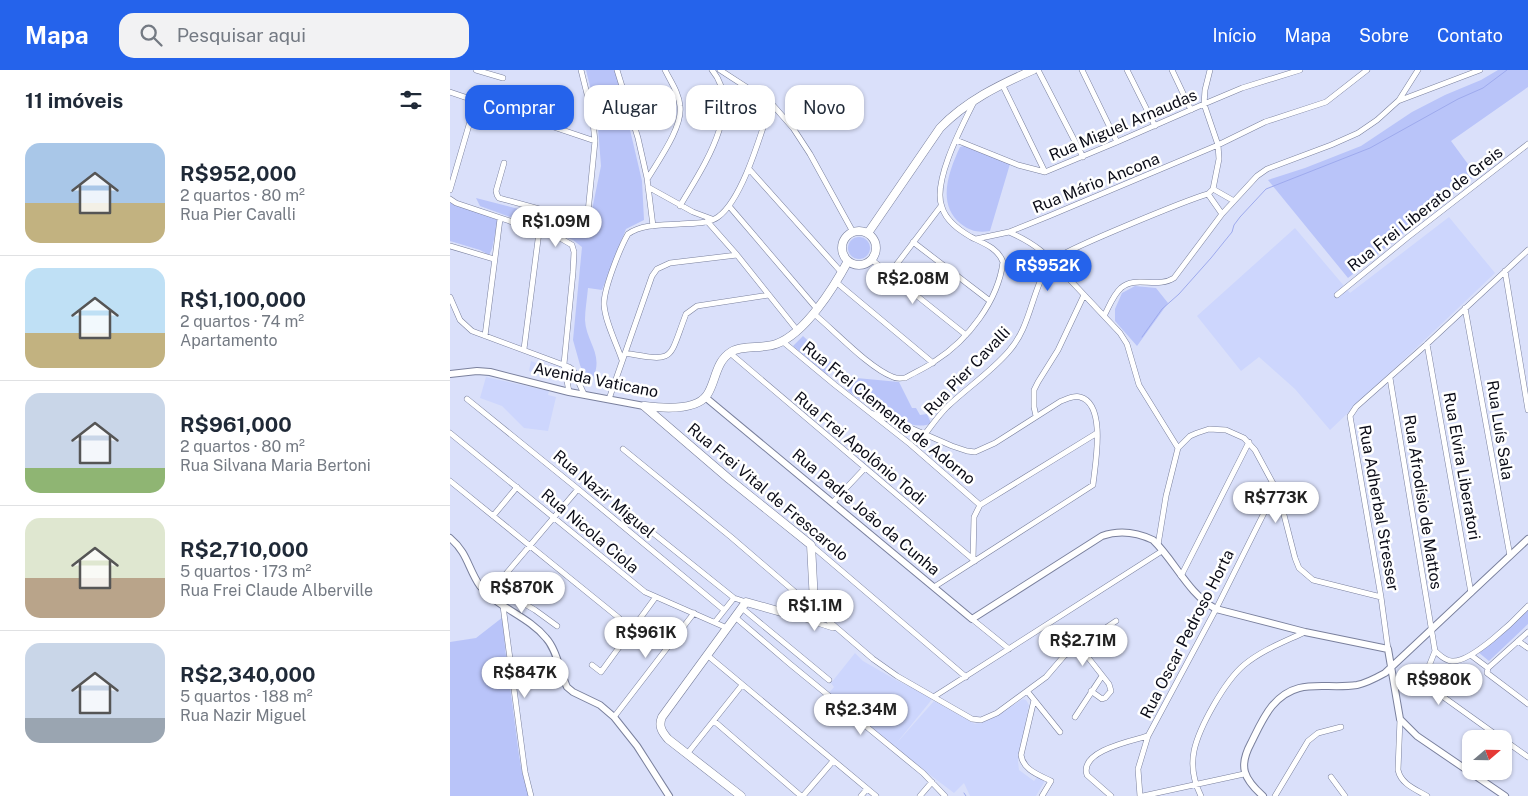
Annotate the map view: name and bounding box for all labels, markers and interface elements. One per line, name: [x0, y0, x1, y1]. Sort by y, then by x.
search box: [119, 13, 469, 58]
text: Mapa: [25, 21, 89, 49]
icon: search: [137, 21, 165, 49]
text: Pesquisar aqui: [177, 24, 306, 46]
text: Início: [1212, 25, 1257, 46]
text: Mapa: [1285, 25, 1331, 46]
text: Sobre: [1359, 25, 1409, 46]
text: Contato: [1437, 25, 1503, 46]
chip: Comprar: [465, 85, 574, 130]
chip: Alugar: [584, 85, 676, 130]
chip: Filtros: [686, 85, 775, 130]
chip: Novo: [785, 85, 864, 130]
street label: Rua Miguel Arnaudas: [1046, 85, 1200, 165]
icon: filters: [397, 86, 425, 114]
text: 11 imóveis: [25, 88, 123, 113]
street label: Rua Frei Liberato de Greis: [1344, 143, 1506, 275]
street label: Rua Mário Ancona: [1030, 149, 1162, 217]
text: R$952,000: [180, 161, 297, 186]
icon: home: [65, 163, 125, 223]
text: 2 quartos · 80 m²: [180, 186, 305, 205]
text: Rua Pier Cavalli: [180, 205, 296, 224]
pin: R$1.09M: [510, 206, 602, 248]
text: R$1.09M: [522, 212, 590, 231]
pin: R$952K: [1007, 250, 1089, 292]
text: R$952K: [1016, 256, 1081, 275]
pin: R$2.08M: [867, 262, 959, 305]
text: R$2.08M: [877, 269, 949, 288]
text: R$1,100,000: [180, 287, 306, 312]
icon: home: [65, 288, 125, 348]
text: 2 quartos · 74 m²: [180, 312, 304, 331]
street label: Rua Pier Cavalli: [920, 323, 1014, 419]
text: Apartamento: [180, 331, 278, 350]
street label: Rua Frei Clemente de Adorno: [799, 337, 979, 489]
street label: Avenida Vaticano: [532, 359, 660, 401]
street label: Rua Luís Sala: [1483, 379, 1517, 481]
street label: Rua Frei Apolônio Todi: [790, 387, 930, 509]
street label: Rua Elvira Liberatori: [1440, 391, 1484, 541]
text: R$961,000: [180, 412, 292, 437]
icon: home: [65, 413, 125, 473]
street label: Rua Afrodísio de Mattos: [1400, 413, 1446, 591]
street label: Rua Frei Vital de Frescarolo: [684, 419, 852, 565]
street label: Rua Adherbal Stresser: [1355, 423, 1403, 593]
text: 2 quartos · 80 m²: [180, 437, 305, 456]
street label: Rua Padre João da Cunha: [788, 445, 944, 579]
street label: Rua Nazir Miguel: [549, 446, 659, 542]
text: Rua Silvana Maria Bertoni: [180, 456, 371, 475]
pin: R$773K: [1235, 482, 1317, 524]
street label: Rua Nicola Ciola: [537, 485, 643, 577]
text: R$773K: [1244, 488, 1308, 507]
text: R$2,710,000: [180, 537, 309, 562]
icon: home: [65, 538, 125, 598]
street label: Rua Oscar Pedroso Horta: [1136, 546, 1238, 722]
text: 5 quartos · 173 m²: [180, 562, 311, 581]
pin: R$870K: [481, 572, 563, 614]
text: R$870K: [490, 578, 554, 597]
text: Rua Frei Claude Alberville: [180, 581, 373, 600]
pin: R$1.1M: [774, 590, 856, 632]
text: R$1.1M: [788, 596, 842, 615]
pin: R$961K: [605, 616, 687, 659]
text: R$961K: [615, 623, 677, 642]
pin: R$2.71M: [1037, 624, 1129, 667]
text: R$2.71M: [1050, 631, 1116, 650]
pin: R$847K: [484, 656, 566, 699]
text: R$2,340,000: [180, 662, 316, 687]
icon: home: [65, 663, 125, 723]
text: R$847K: [493, 663, 557, 682]
pin: R$980K: [1398, 664, 1480, 706]
text: R$980K: [1407, 670, 1472, 689]
text: 5 quartos · 188 m²: [180, 687, 313, 706]
pin: R$2.34M: [815, 694, 907, 736]
text: R$2.34M: [825, 700, 897, 719]
text: Rua Nazir Miguel: [180, 706, 306, 725]
north arrow: [1462, 730, 1512, 780]
map controls: [1462, 730, 1512, 780]

